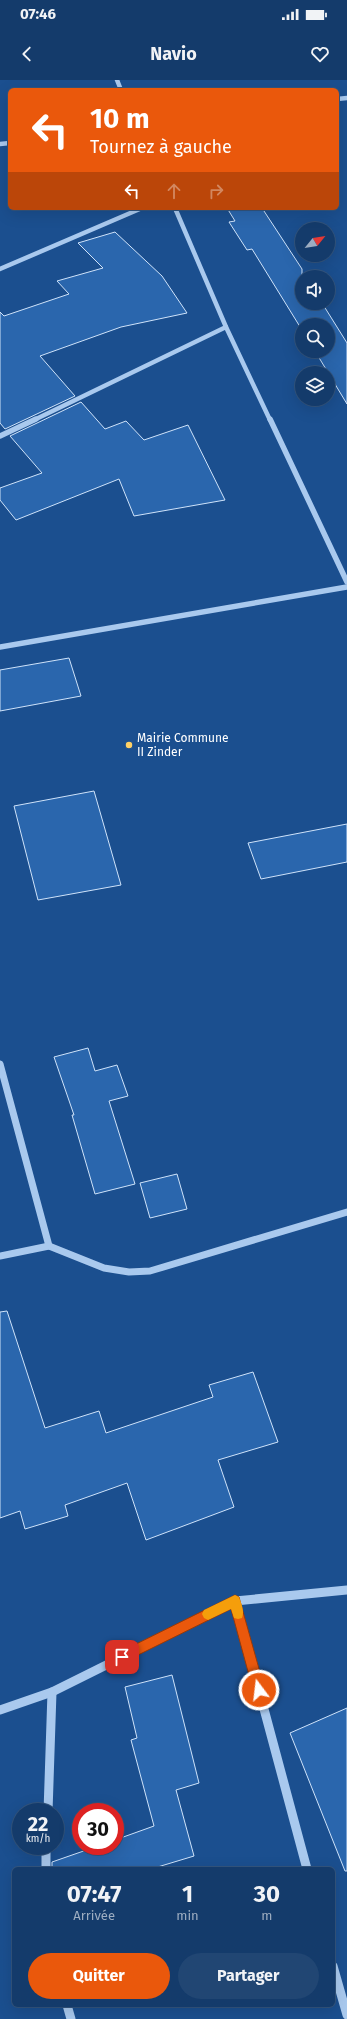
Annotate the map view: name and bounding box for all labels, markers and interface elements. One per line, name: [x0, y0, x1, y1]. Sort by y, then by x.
text: 07:46: [20, 5, 56, 23]
icon: back: [16, 43, 38, 65]
text: Navio: [150, 43, 197, 65]
icon: heart: [309, 43, 331, 65]
text: 10 m: [90, 102, 150, 135]
icon: left: [24, 104, 76, 156]
text: Tournez à gauche: [90, 136, 232, 158]
icon: left: [121, 180, 143, 202]
icon: ahead: [163, 180, 185, 202]
icon: right: [205, 180, 227, 202]
north arrow: [295, 222, 335, 262]
map controls: [295, 222, 335, 406]
button: sound: [295, 270, 335, 310]
button: search: [295, 318, 335, 358]
button: layers: [295, 366, 335, 406]
place label: Mairie Commune II Zinder: [137, 731, 229, 759]
marker: Mairie Commune II Zinder: [124, 740, 134, 750]
pin: [105, 1640, 139, 1674]
icon: arrive: [111, 1646, 133, 1668]
position arrow: [238, 1669, 280, 1711]
speed limit sign: 30: [72, 1803, 124, 1855]
text: 22: [28, 1812, 48, 1836]
text: km/h: [26, 1833, 50, 1845]
text: 07:47: [67, 1880, 121, 1908]
text: 1: [182, 1880, 193, 1908]
text: 30: [254, 1880, 280, 1908]
text: Arrivée: [73, 1908, 115, 1923]
text: min: [176, 1908, 199, 1923]
text: m: [261, 1908, 272, 1923]
button: Quitter: [28, 1953, 170, 1999]
button: Partager: [178, 1953, 319, 1999]

